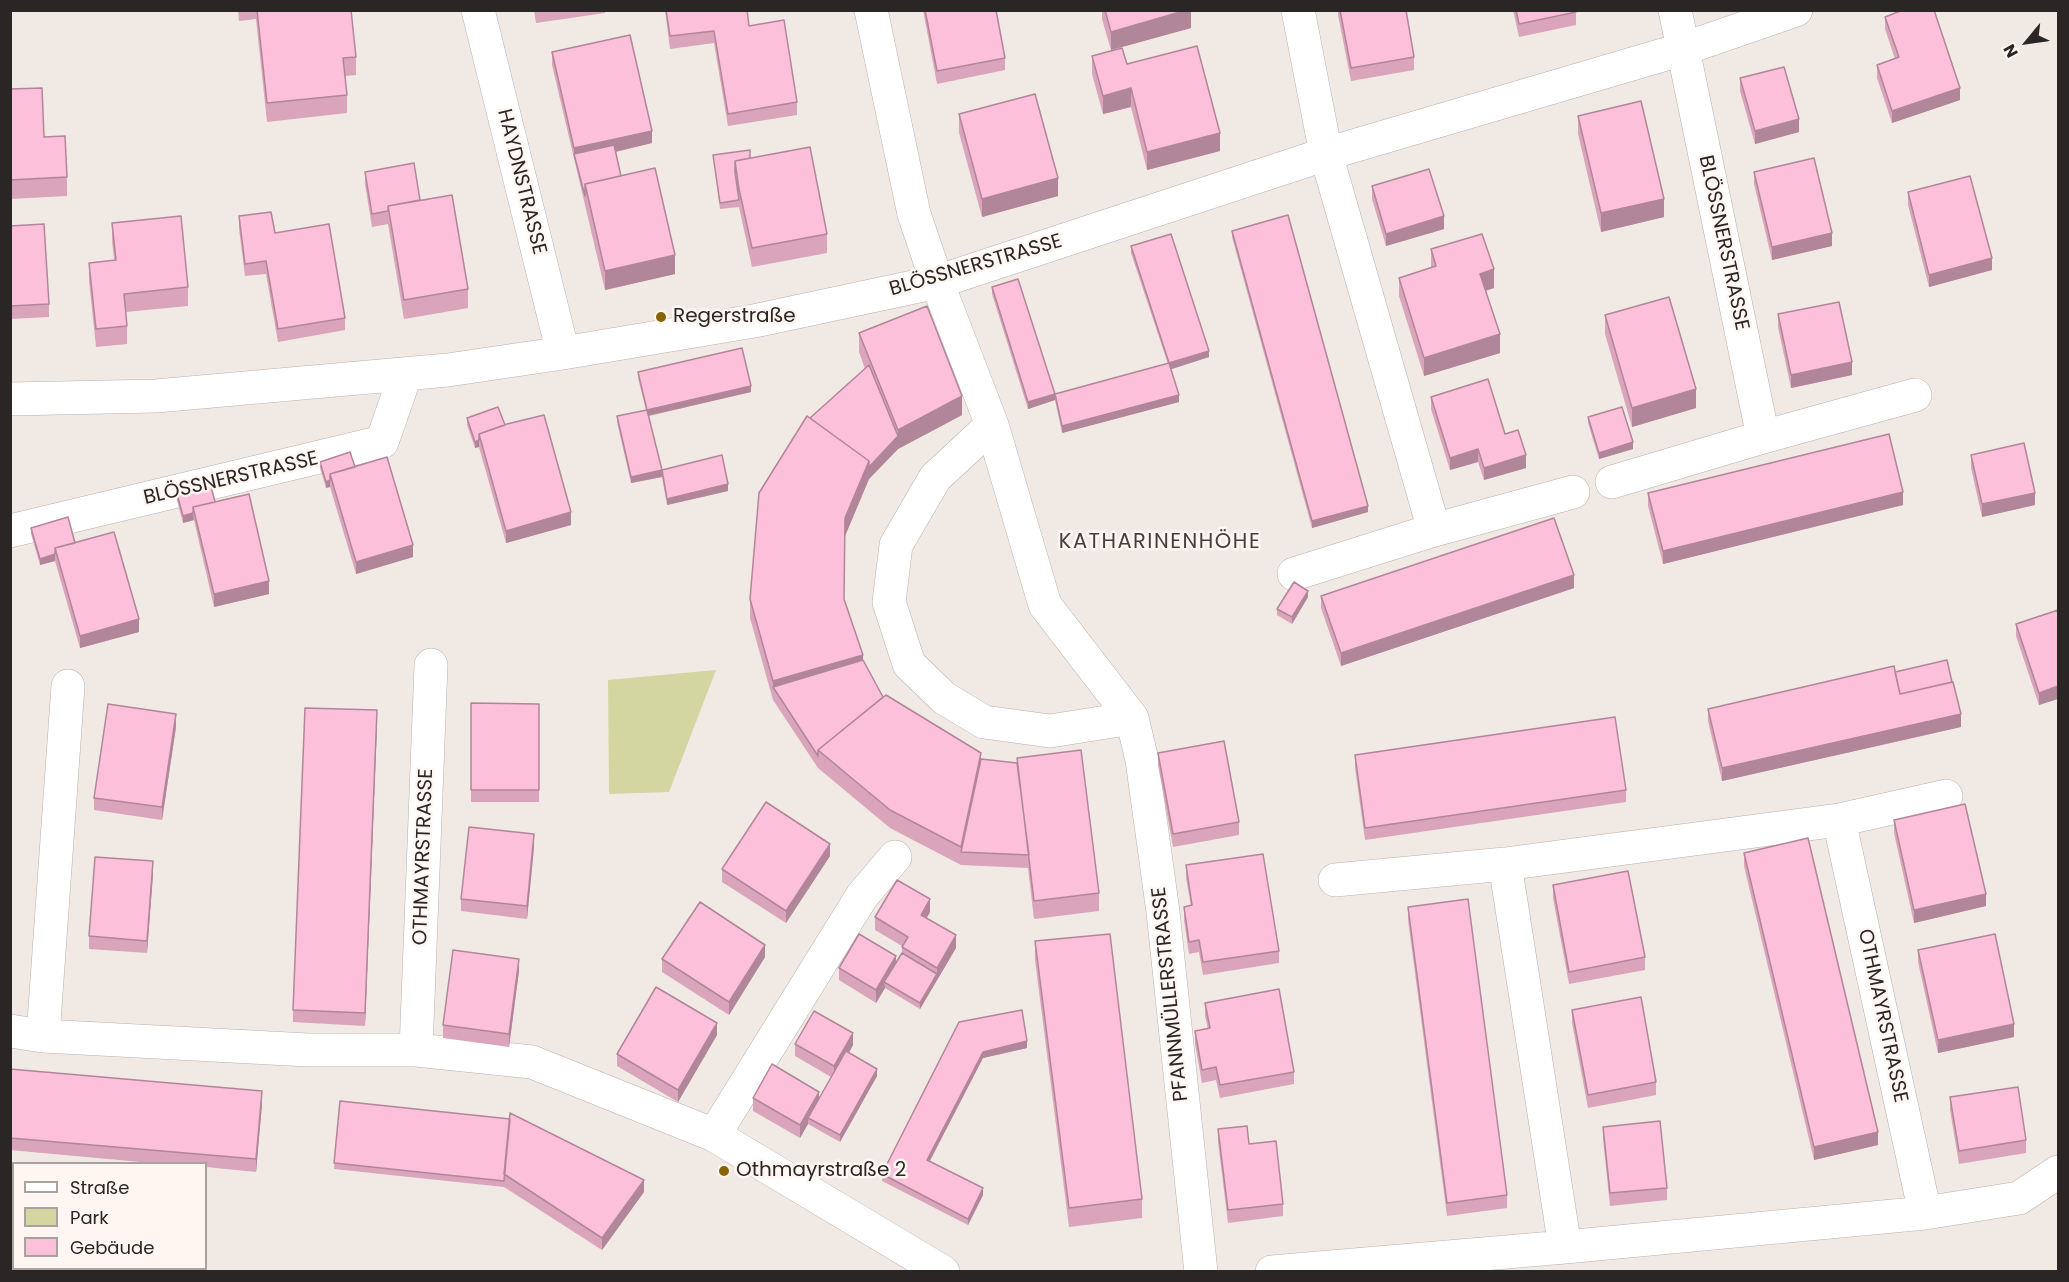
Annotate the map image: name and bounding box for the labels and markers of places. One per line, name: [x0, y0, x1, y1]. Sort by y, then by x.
place label: Regerstraße: [673, 305, 796, 329]
marker: Regerstraße: [654, 310, 668, 324]
place label: Othmayrstraße 2: [736, 1159, 906, 1183]
marker: Othmayrstraße 2: [717, 1164, 731, 1178]

